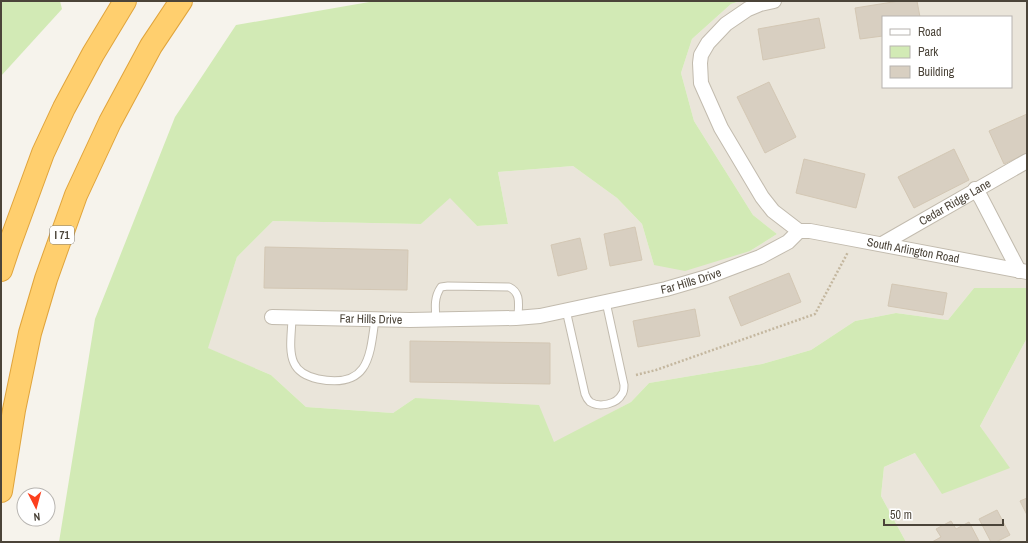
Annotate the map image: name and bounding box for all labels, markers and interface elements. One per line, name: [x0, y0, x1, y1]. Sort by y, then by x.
legend: [882, 16, 1012, 88]
text: Road: [918, 24, 942, 40]
text: Park: [918, 44, 938, 60]
text: Building: [918, 64, 955, 80]
street label: Cedar Ridge Lane: [916, 175, 994, 229]
road number: I 71: [50, 226, 74, 244]
street label: South Arlington Road: [866, 234, 961, 267]
street label: Far Hills Drive: [659, 264, 723, 298]
street label: Far Hills Drive: [340, 310, 402, 328]
north arrow: [16, 487, 56, 527]
scale bar: [884, 501, 1003, 527]
text: 50 m: [890, 507, 912, 523]
text: N: [33, 510, 41, 524]

